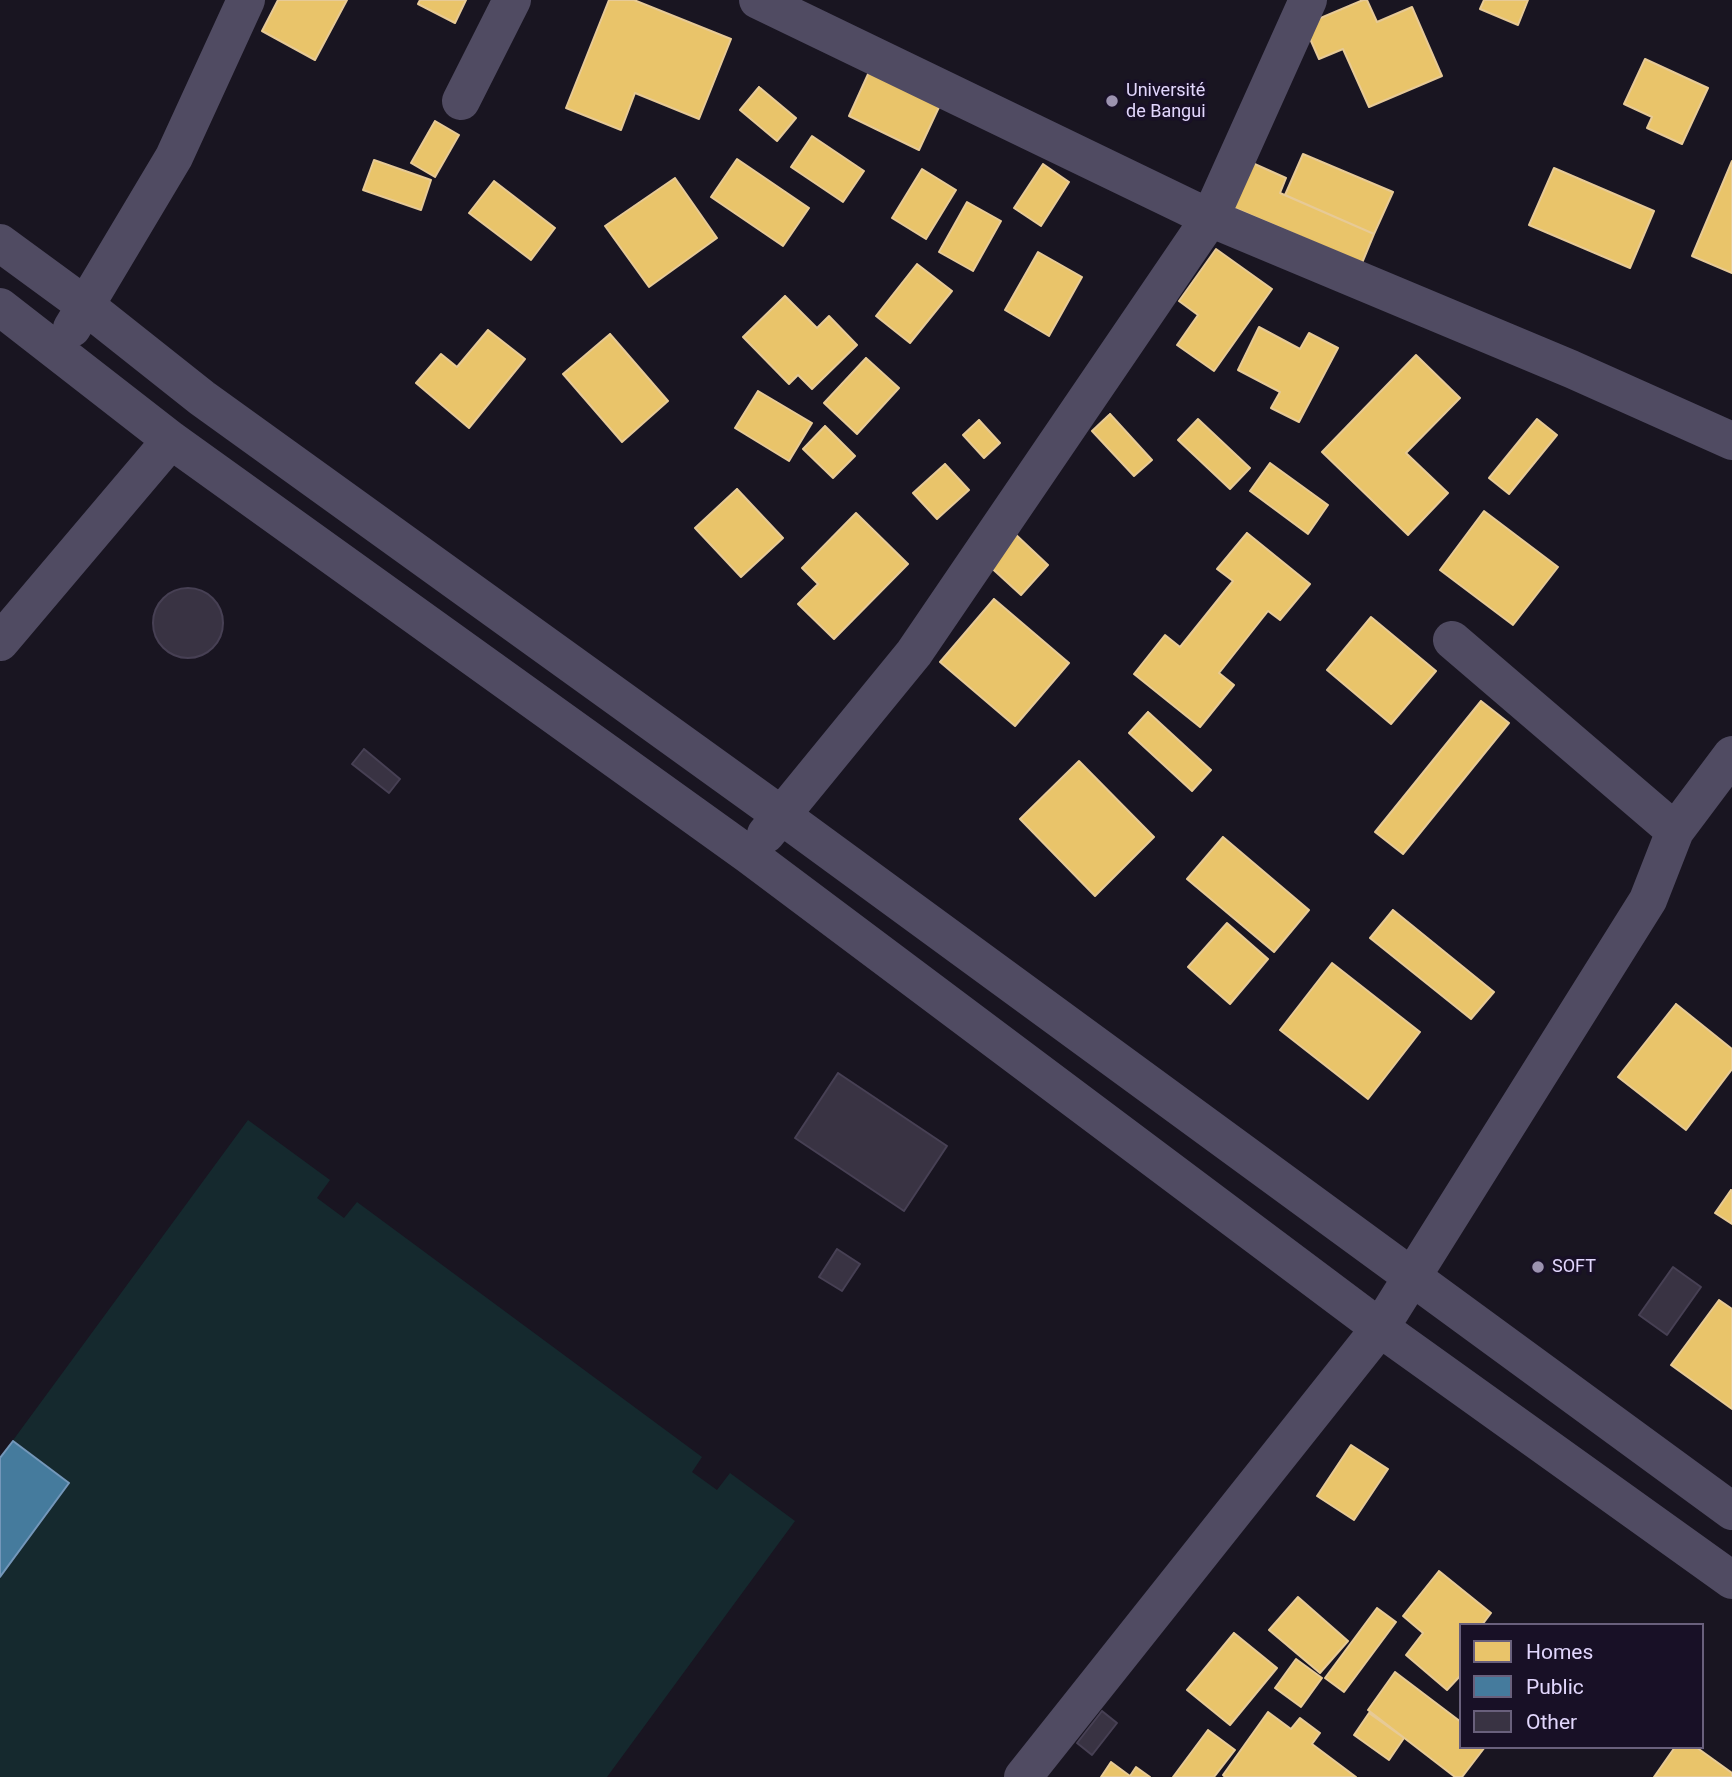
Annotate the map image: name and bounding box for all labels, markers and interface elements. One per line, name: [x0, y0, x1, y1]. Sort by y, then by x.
place label: Université de Bangui: [1126, 80, 1206, 122]
marker: Université de Bangui: [1104, 93, 1120, 109]
place label: SOFT: [1552, 1256, 1596, 1278]
marker: SOFT: [1530, 1259, 1546, 1275]
legend: [1459, 1623, 1704, 1749]
text: Homes: [1526, 1640, 1593, 1664]
text: Public: [1526, 1675, 1584, 1699]
text: Other: [1526, 1710, 1577, 1734]

